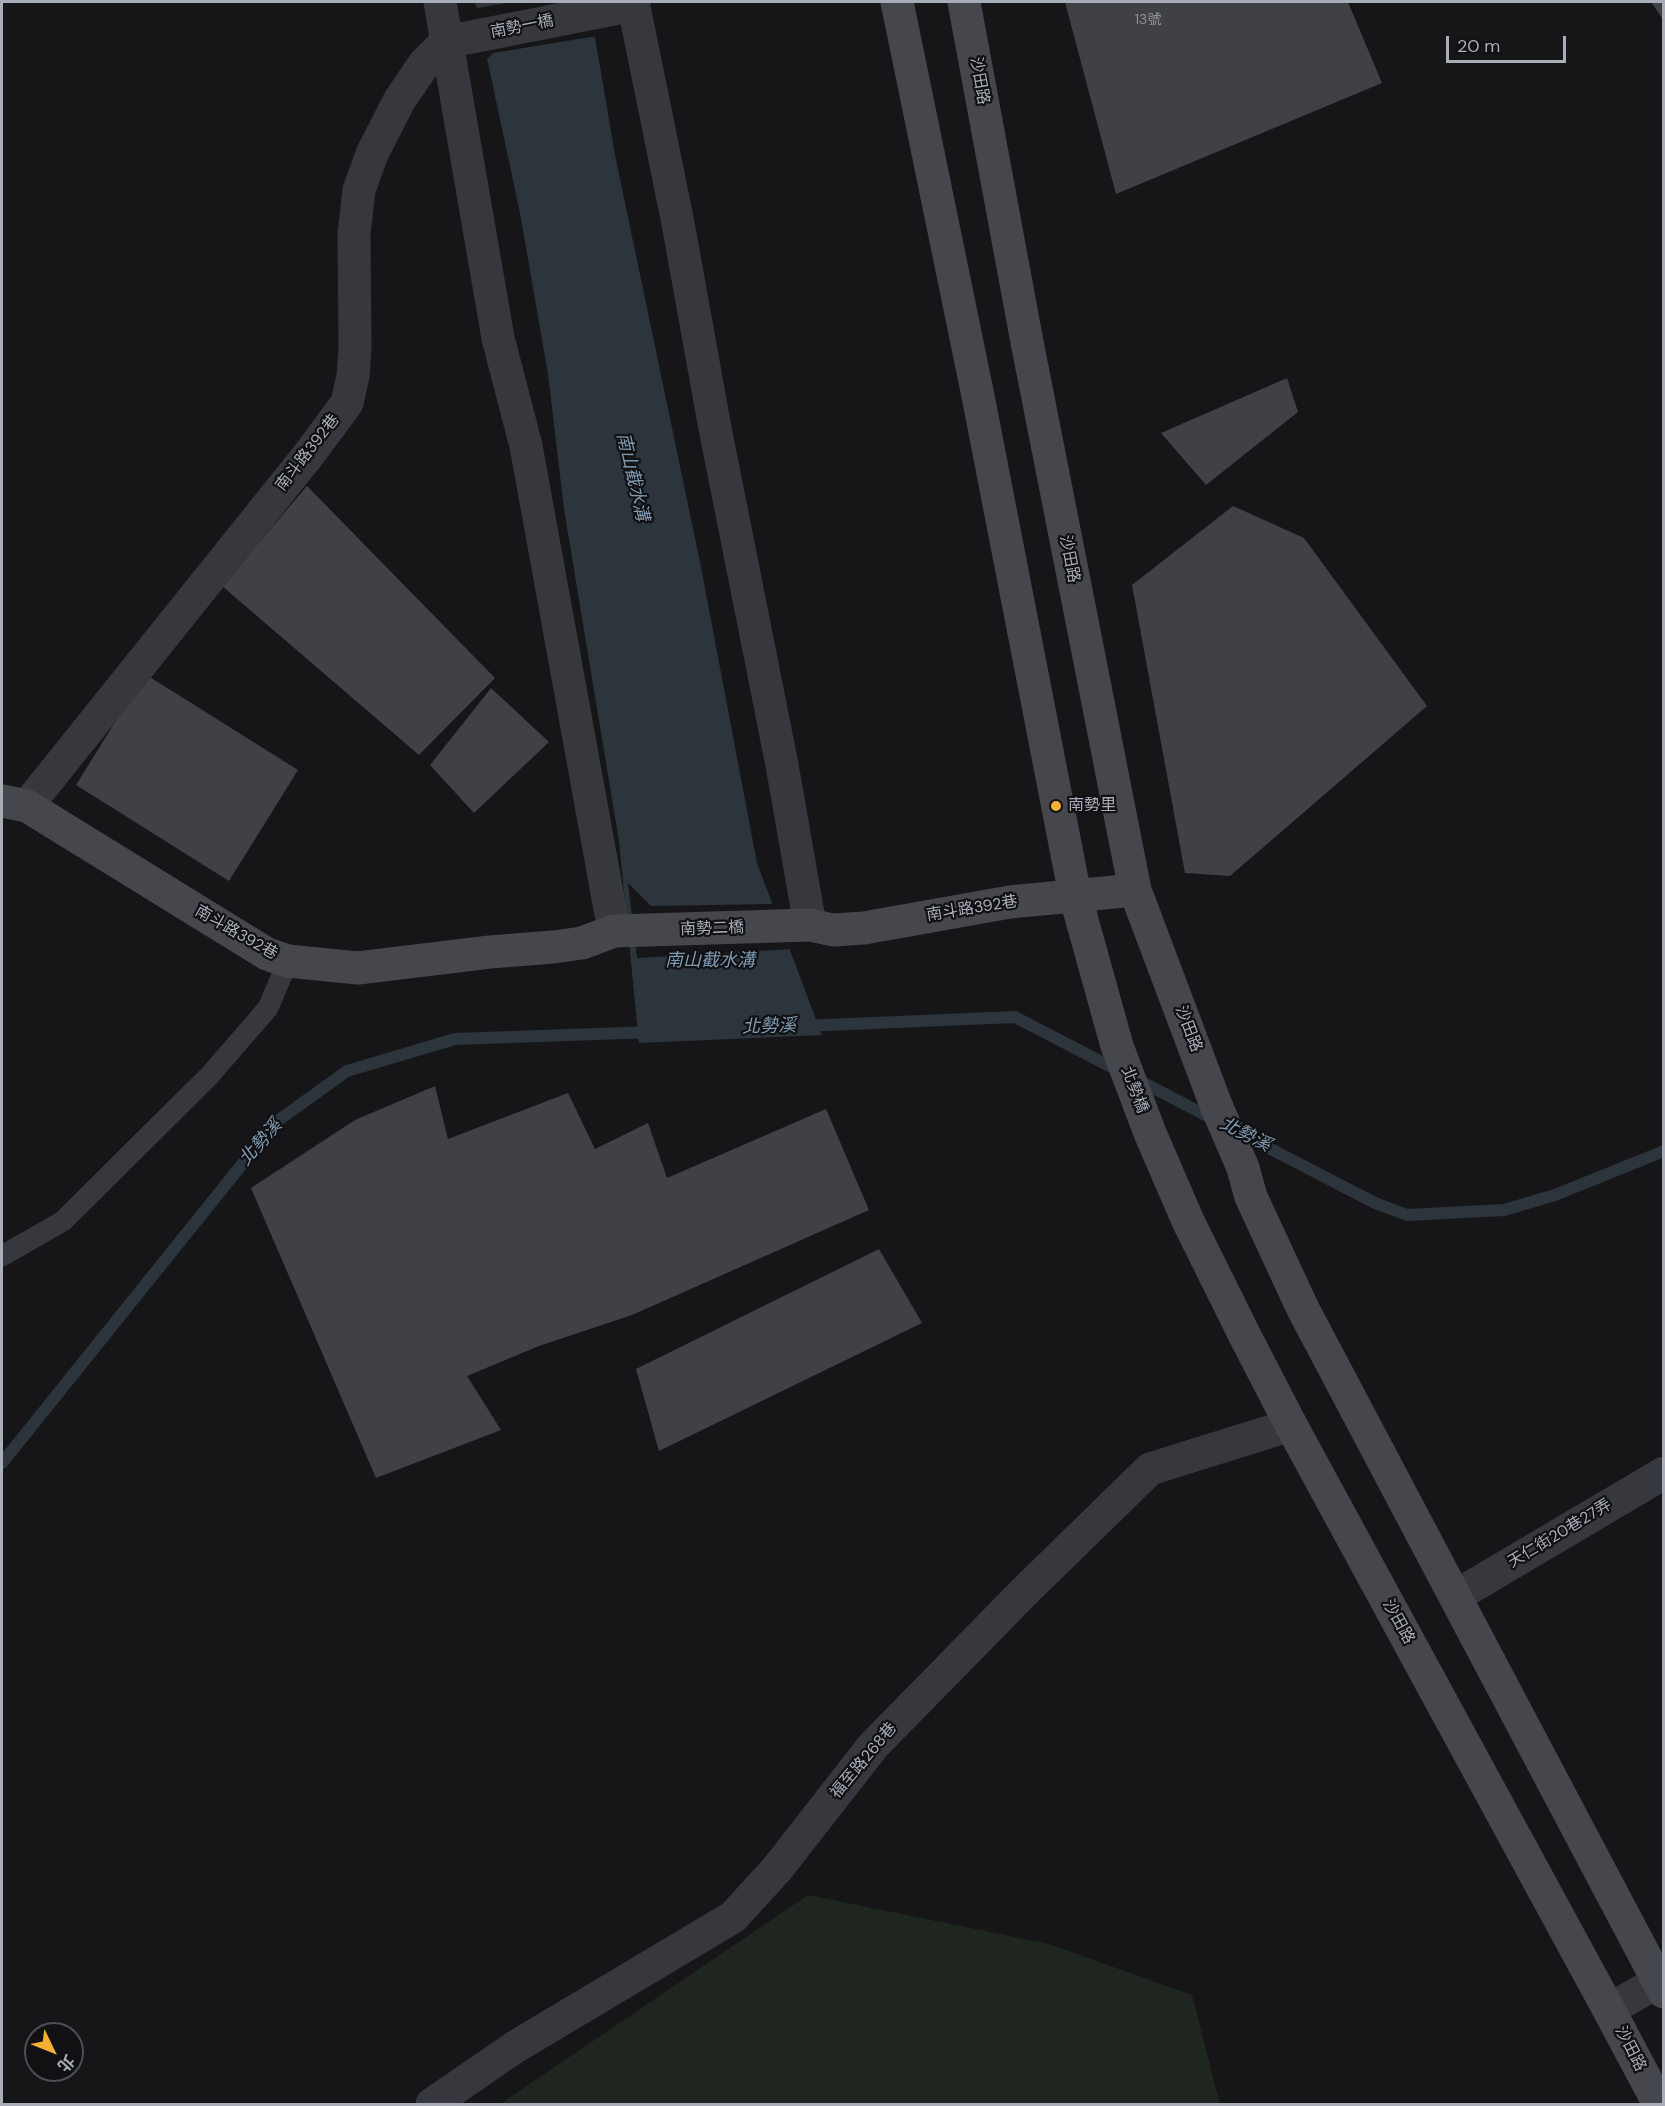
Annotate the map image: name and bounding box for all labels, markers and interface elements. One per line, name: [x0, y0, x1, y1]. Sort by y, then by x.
street label: 南勢一橋: [489, 11, 555, 43]
house number: 13號: [1135, 12, 1161, 28]
scale bar: [1449, 24, 1569, 62]
text: 20 m: [1457, 34, 1500, 58]
street label: 沙田路: [965, 56, 993, 106]
street label: 南斗路392巷: [272, 411, 344, 495]
water label: 南山截水溝: [611, 431, 653, 523]
street label: 沙田路: [1055, 534, 1083, 584]
place label: 南勢里: [1068, 796, 1116, 816]
marker: 南勢里: [1049, 799, 1063, 813]
street label: 南斗路392巷: [925, 892, 1019, 926]
street label: 南斗路392巷: [191, 902, 281, 964]
street label: 南勢二橋: [680, 918, 744, 940]
water label: 南山截水溝: [665, 950, 755, 972]
street label: 沙田路: [1170, 1003, 1206, 1055]
water label: 北勢溪: [742, 1015, 796, 1039]
street label: 北勢橋: [1116, 1064, 1152, 1116]
water label: 北勢溪: [1216, 1113, 1274, 1157]
water label: 北勢溪: [235, 1116, 287, 1170]
street label: 天仁街20巷27弄: [1505, 1496, 1615, 1572]
street label: 沙田路: [1378, 1596, 1418, 1648]
street label: 福至路268巷: [827, 1719, 901, 1803]
north arrow: [24, 2022, 84, 2082]
street label: 沙田路: [1611, 2023, 1649, 2075]
text: 北: [53, 2050, 79, 2076]

